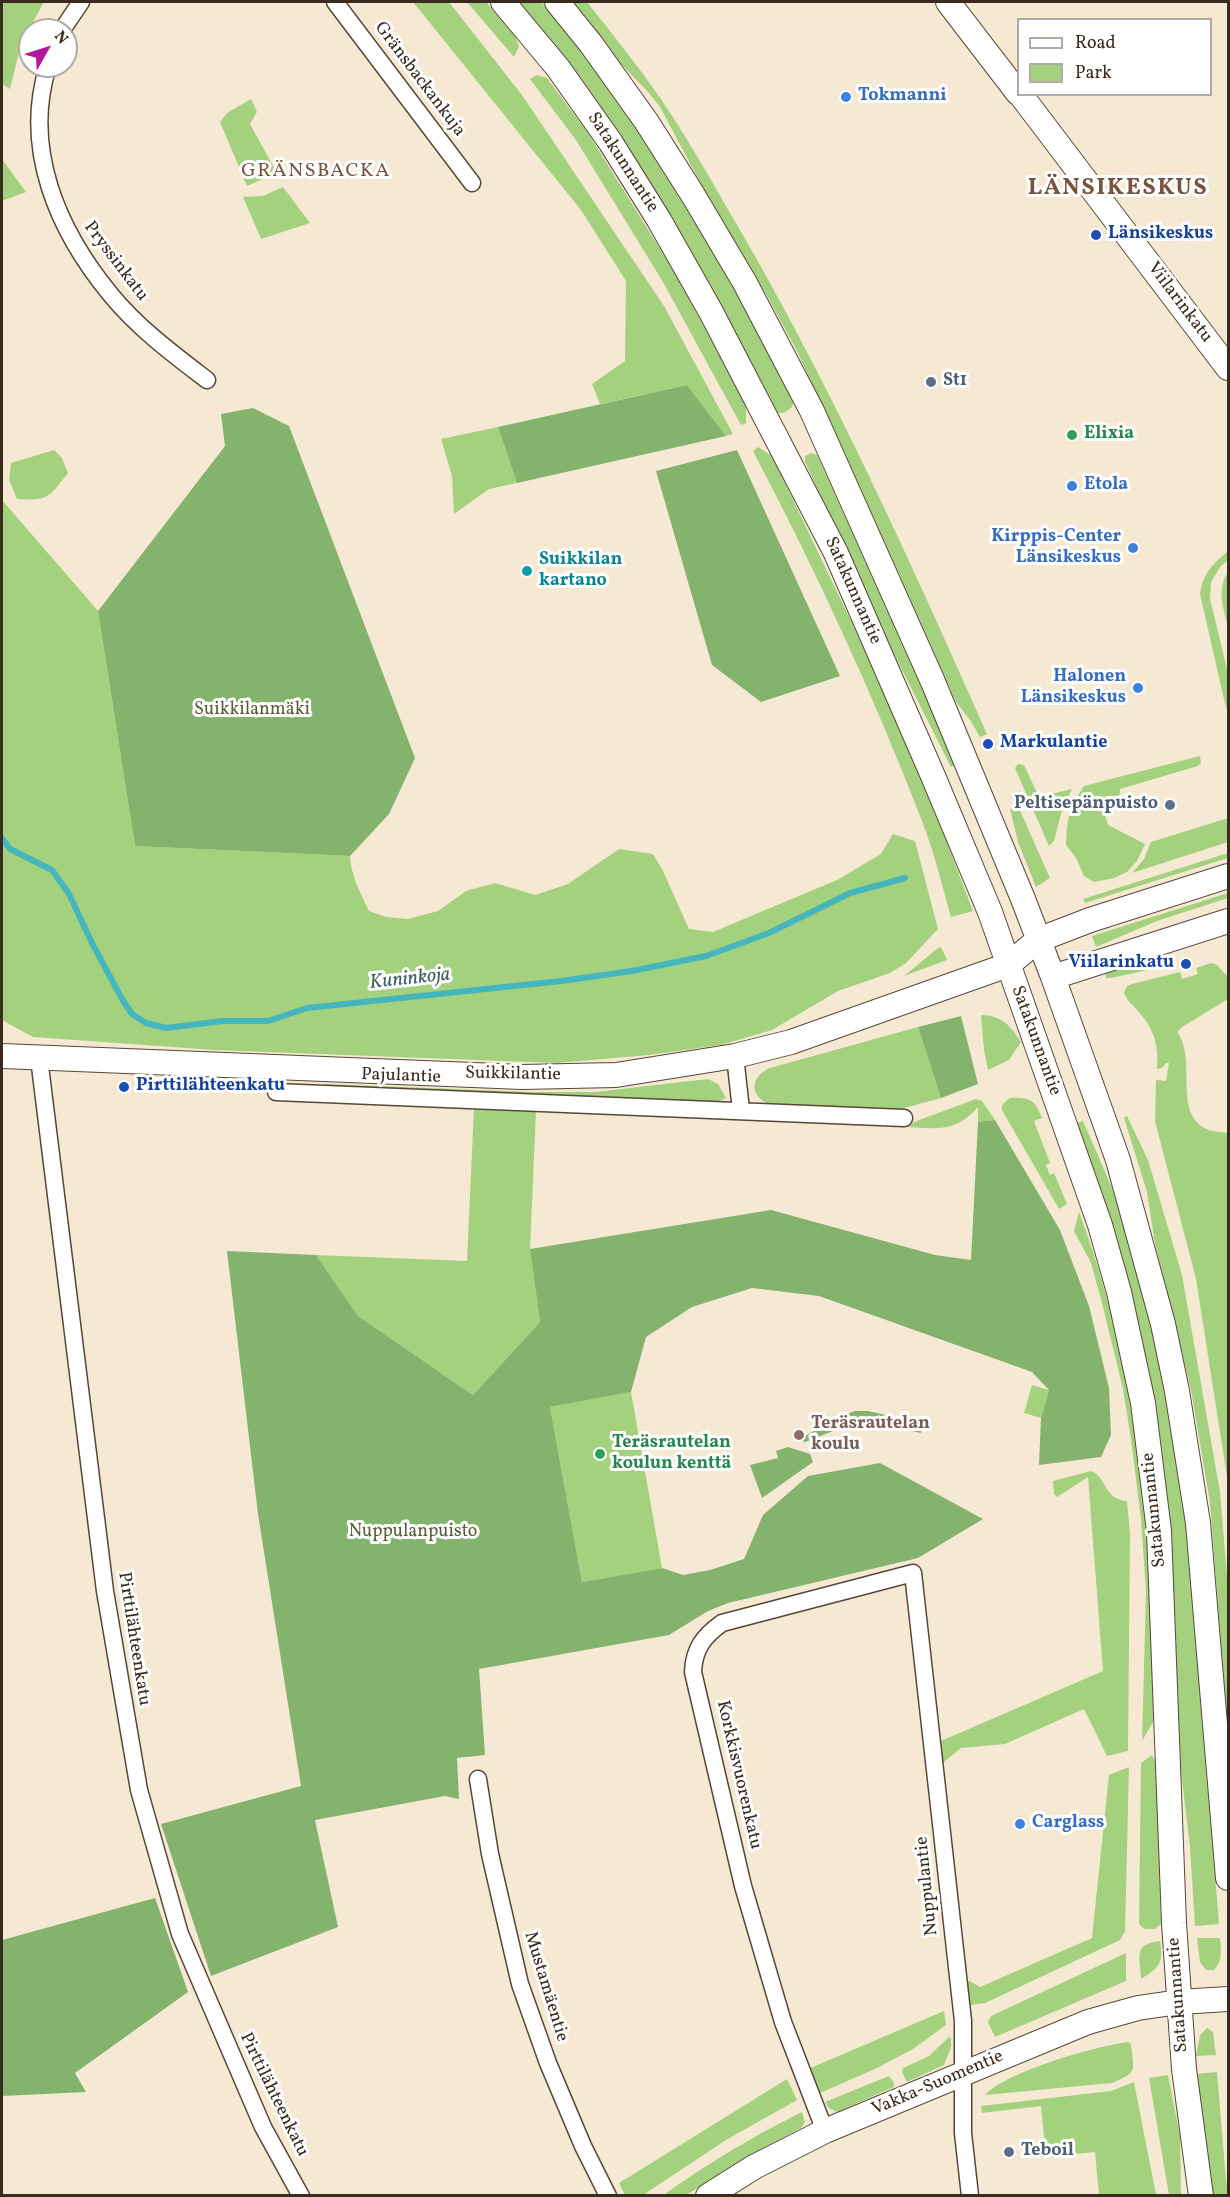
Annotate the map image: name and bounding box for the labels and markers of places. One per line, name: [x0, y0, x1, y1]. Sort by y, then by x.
place label: Tokmanni: [858, 86, 947, 108]
marker: Tokmanni: [839, 90, 853, 104]
place label: Länsikeskus: [1108, 224, 1213, 246]
marker: Länsikeskus: [1089, 228, 1103, 242]
place label: St1: [943, 371, 967, 393]
marker: St1: [924, 375, 938, 389]
place label: Elixia: [1084, 424, 1134, 446]
marker: Elixia: [1065, 428, 1079, 442]
place label: Etola: [1084, 475, 1128, 497]
marker: Etola: [1065, 479, 1079, 493]
place label: Kirppis-Center Länsikeskus: [991, 527, 1121, 570]
marker: Kirppis-Center Länsikeskus: [1126, 541, 1140, 555]
place label: Suikkilan kartano: [539, 550, 622, 592]
marker: Suikkilan kartano: [520, 564, 534, 578]
place label: Halonen Länsikeskus: [1021, 667, 1126, 710]
marker: Halonen Länsikeskus: [1131, 681, 1145, 695]
place label: Markulantie: [1000, 733, 1107, 755]
marker: Markulantie: [981, 737, 995, 751]
place label: Peltisepänpuisto: [1014, 794, 1158, 816]
marker: Peltisepänpuisto: [1163, 798, 1177, 812]
place label: Viilarinkatu: [1069, 953, 1174, 975]
marker: Viilarinkatu: [1179, 957, 1193, 971]
place label: Pirttilähteenkatu: [136, 1076, 285, 1098]
marker: Pirttilähteenkatu: [117, 1080, 131, 1094]
place label: Teräsrautelan koulu: [811, 1414, 930, 1456]
marker: Teräsrautelan koulu: [792, 1428, 806, 1442]
place label: Teräsrautelan koulun kenttä: [612, 1433, 731, 1476]
marker: Teräsrautelan koulun kenttä: [593, 1447, 607, 1461]
place label: Carglass: [1032, 1813, 1104, 1835]
marker: Carglass: [1013, 1817, 1027, 1831]
place label: Teboil: [1021, 2141, 1074, 2163]
marker: Teboil: [1002, 2145, 1016, 2159]

